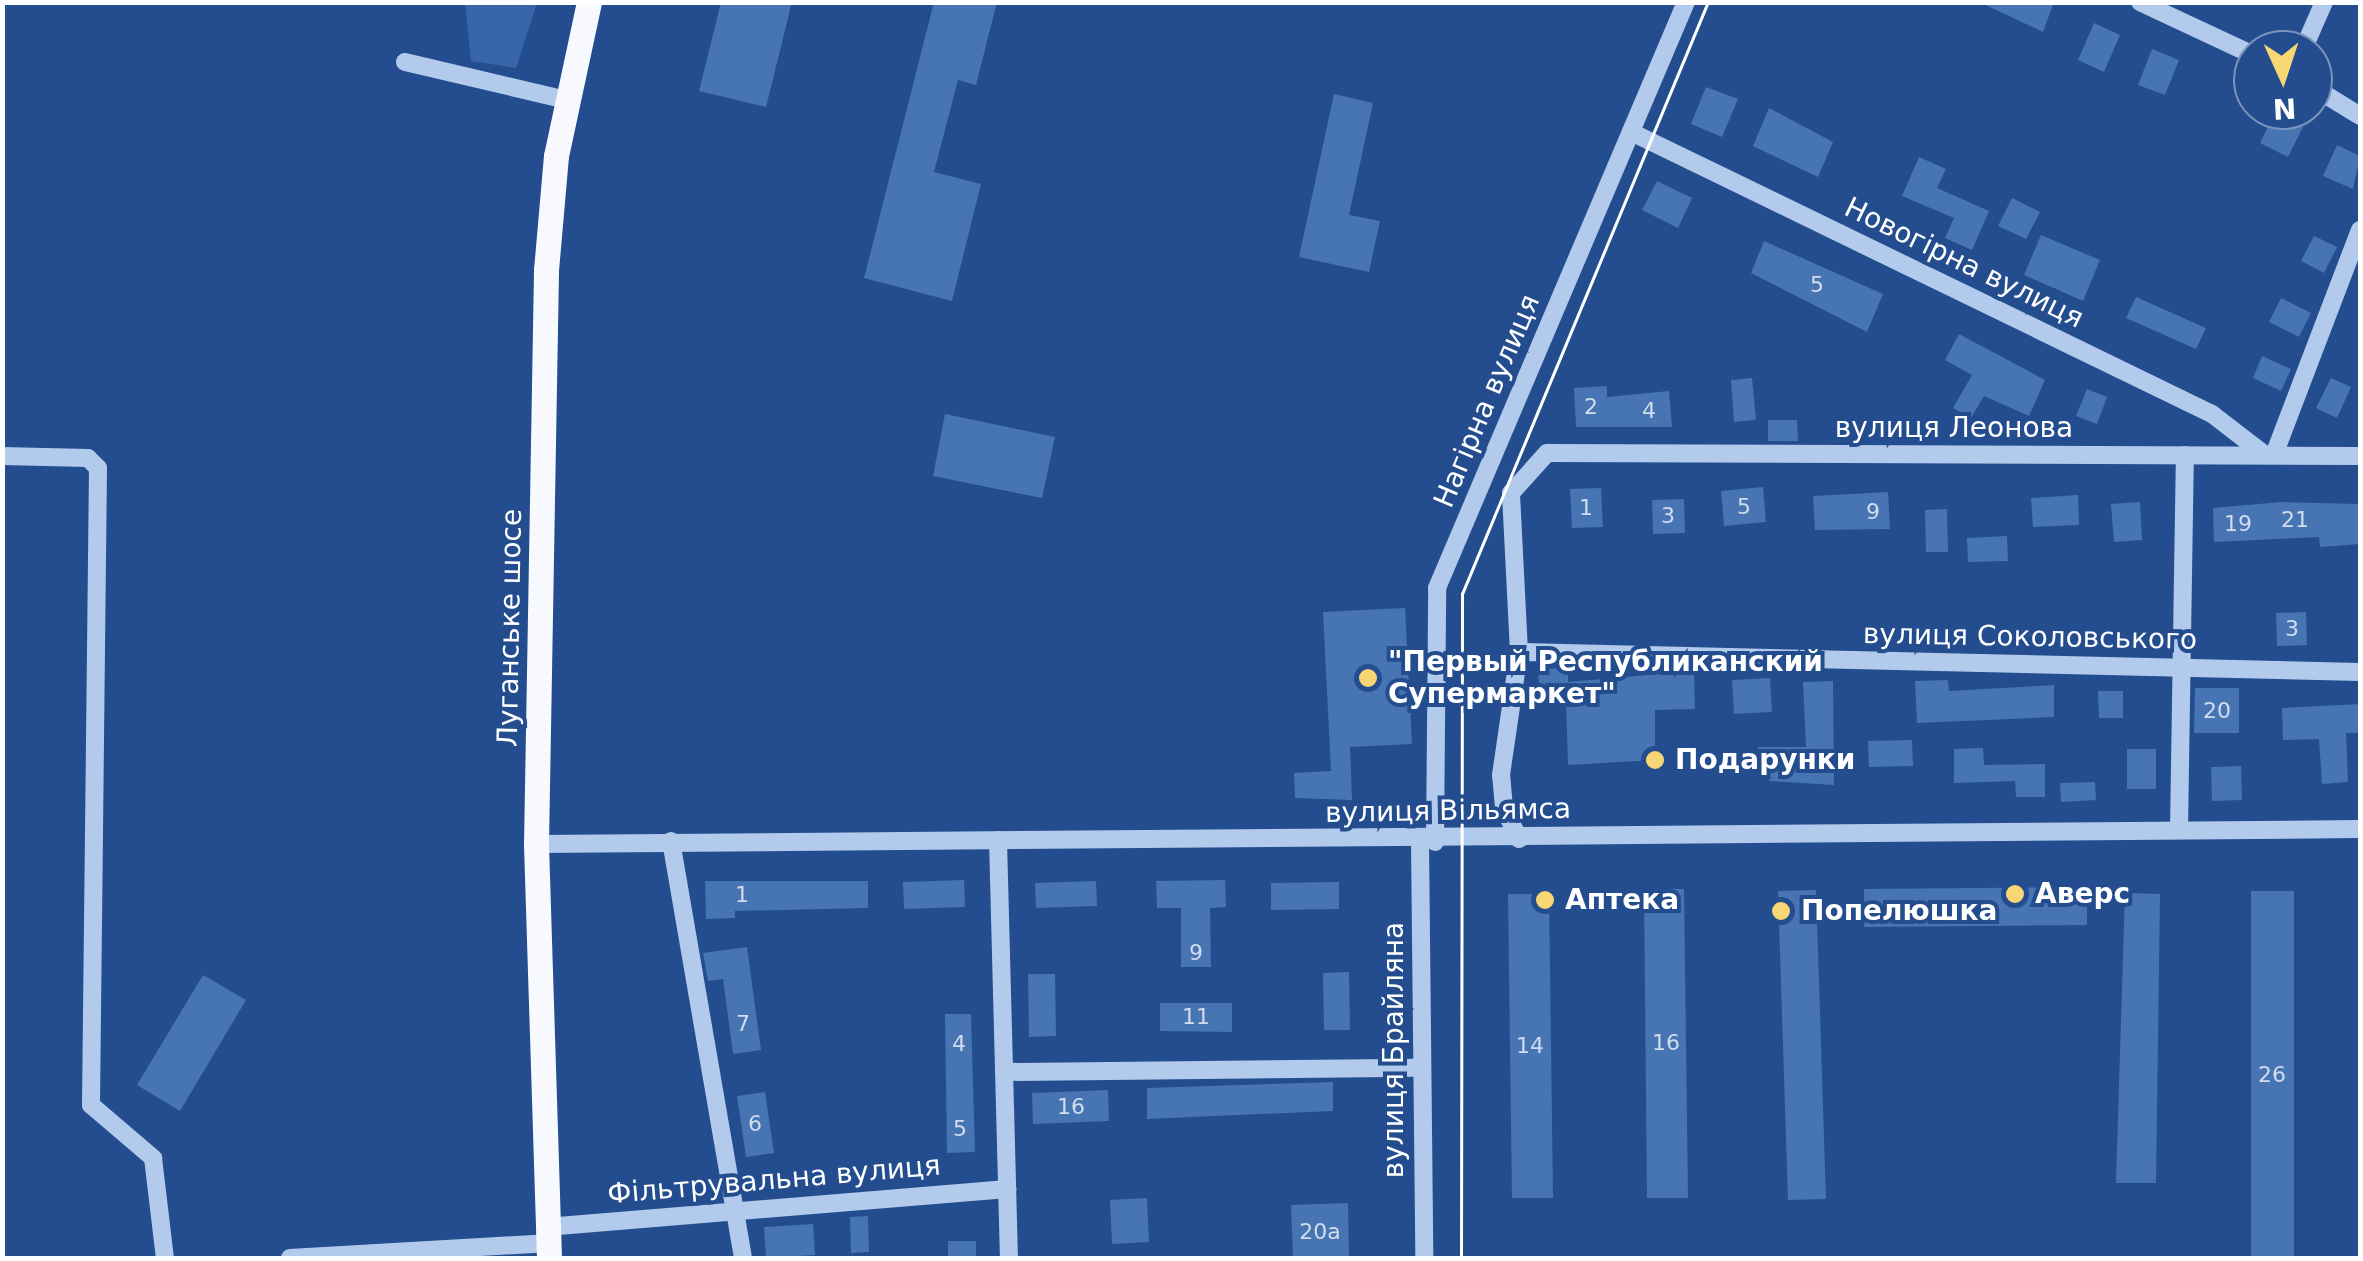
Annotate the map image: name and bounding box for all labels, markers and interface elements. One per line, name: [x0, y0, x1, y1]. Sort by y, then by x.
north arrow: [2233, 30, 2333, 130]
text: N: [2272, 91, 2297, 126]
street label: Новогірна вулиця: [1839, 191, 2089, 335]
house number: 5: [1810, 272, 1824, 298]
street label: Нагірна вулиця: [1427, 290, 1547, 512]
house number: 2: [1584, 394, 1598, 420]
house number: 4: [1642, 398, 1656, 424]
street label: вулиця Леонова: [1835, 411, 2073, 445]
house number: 5: [1737, 494, 1751, 520]
house number: 1: [1579, 495, 1593, 521]
house number: 9: [1866, 499, 1880, 525]
house number: 3: [1661, 503, 1675, 529]
house number: 21: [2281, 507, 2309, 533]
street label: Луганське шосе: [491, 509, 529, 747]
house number: 19: [2224, 511, 2252, 537]
house number: 3: [2285, 616, 2299, 642]
street label: вулиця Соколовського: [1863, 617, 2197, 657]
place label: "Первый Республиканский Супермаркет": [1388, 645, 1823, 711]
marker: "Первый Республиканский Супермаркет": [1357, 667, 1379, 689]
house number: 20: [2203, 698, 2231, 724]
place label: Подарунки: [1675, 743, 1855, 777]
marker: Подарунки: [1644, 749, 1666, 771]
street label: вулиця Вільямса: [1325, 792, 1571, 830]
place label: Аверс: [2035, 877, 2130, 911]
house number: 1: [735, 882, 749, 908]
place label: Аптека: [1565, 883, 1679, 917]
marker: Аверс: [2004, 883, 2026, 905]
marker: Аптека: [1534, 889, 1556, 911]
place label: Попелюшка: [1801, 894, 1997, 928]
marker: Попелюшка: [1770, 900, 1792, 922]
street label: вулиця Брайляна: [1377, 922, 1411, 1178]
house number: 9: [1189, 940, 1203, 966]
house number: 11: [1182, 1004, 1210, 1030]
house number: 7: [736, 1011, 750, 1037]
house number: 16: [1652, 1030, 1680, 1056]
house number: 4: [952, 1031, 966, 1057]
house number: 14: [1516, 1033, 1544, 1059]
house number: 26: [2258, 1062, 2286, 1088]
house number: 16: [1057, 1094, 1085, 1120]
house number: 6: [748, 1111, 762, 1137]
house number: 5: [953, 1116, 967, 1142]
street label: Фільтрувальна вулиця: [606, 1149, 942, 1211]
house number: 20а: [1299, 1219, 1341, 1245]

